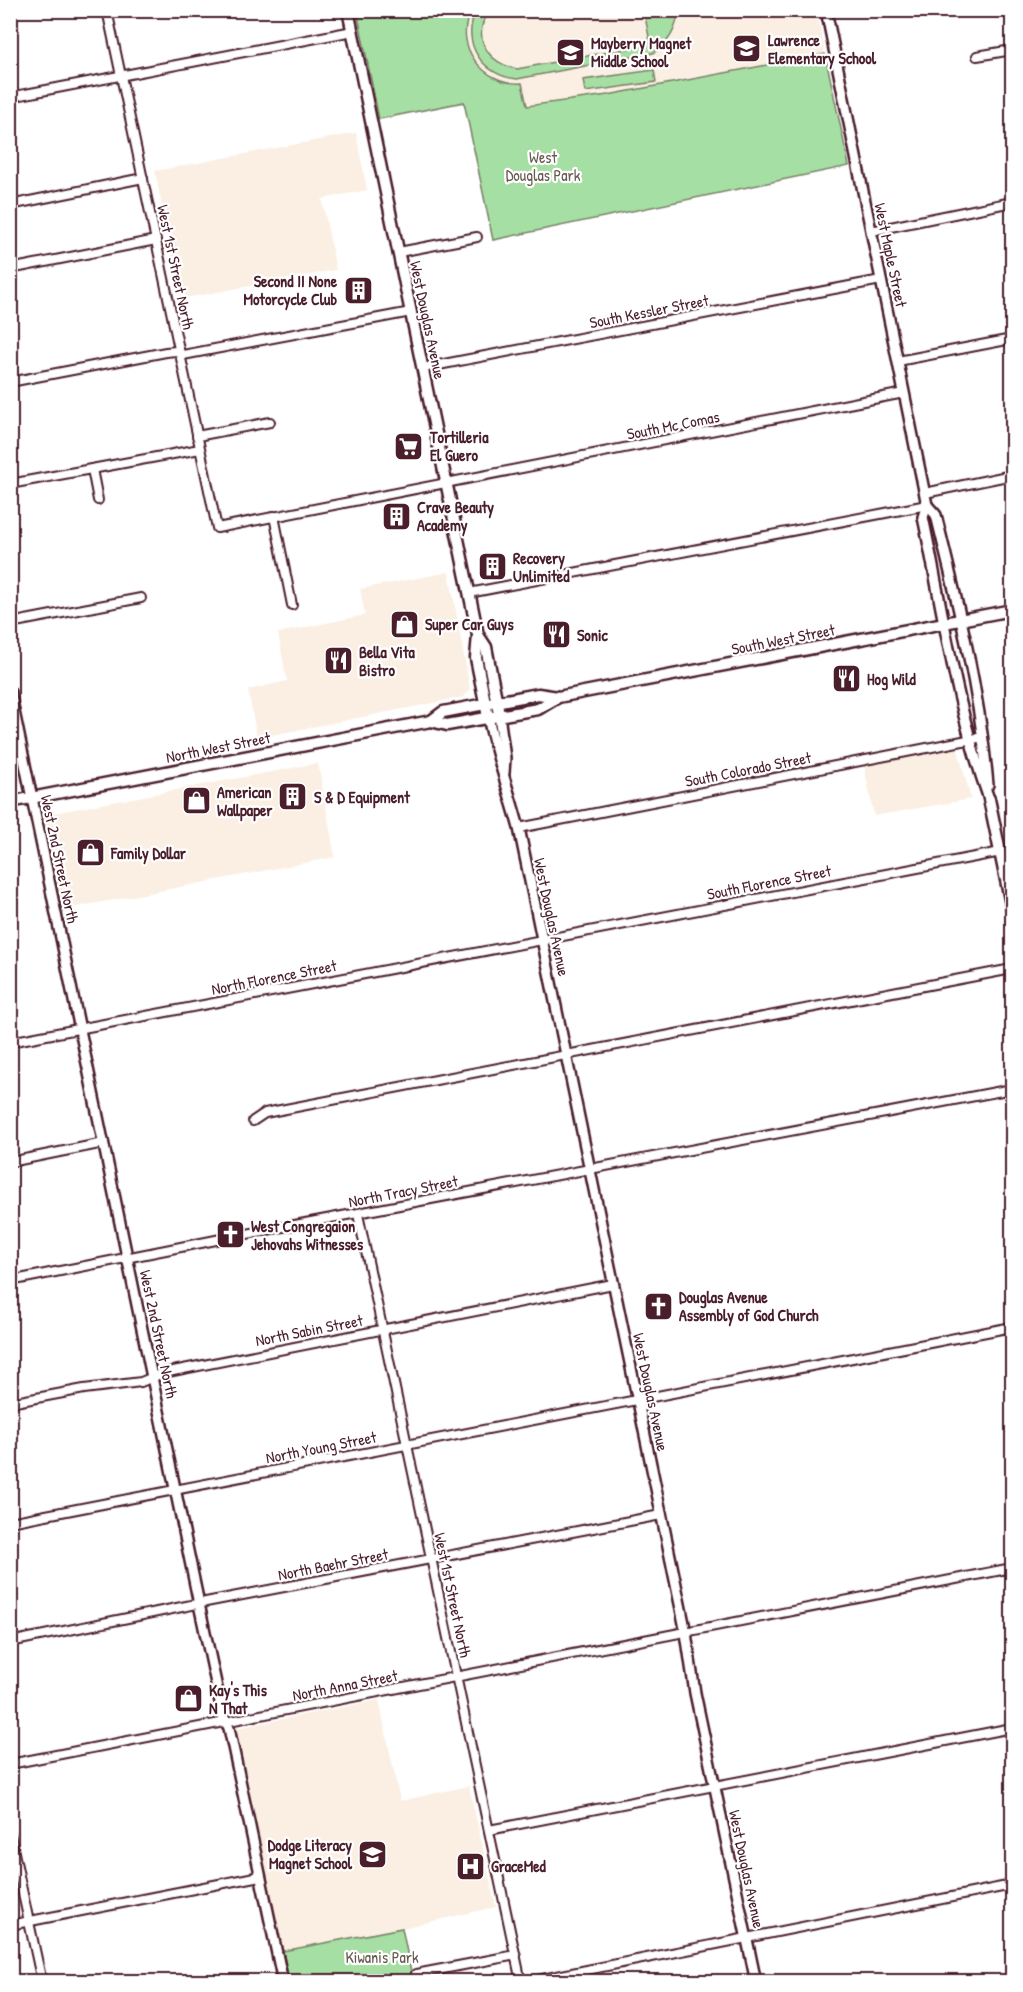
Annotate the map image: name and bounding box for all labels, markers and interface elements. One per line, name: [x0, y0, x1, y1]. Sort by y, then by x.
place label: Lawrence Elementary School: [768, 29, 877, 70]
place label: Mayberry Magnet Middle School: [591, 32, 692, 72]
school or university icon: Lawrence Elementary School: [731, 33, 763, 65]
school or university icon: Mayberry Magnet Middle School: [554, 36, 586, 68]
park label: West Douglas Park: [506, 146, 581, 186]
street label: West Maple Street: [869, 201, 913, 309]
street label: West 1st Street North: [152, 203, 200, 332]
street label: West Douglas Avenue: [405, 259, 451, 382]
place label: Second II None Motorcycle Club: [243, 270, 338, 311]
building icon: Second II None Motorcycle Club: [342, 274, 374, 306]
street label: South Kessler Street: [588, 289, 711, 333]
street label: South Mc Comas: [625, 405, 721, 445]
place label: Tortilleria El Guero: [429, 426, 489, 466]
supermarket icon: Tortilleria El Guero: [393, 430, 425, 462]
place label: Crave Beauty Academy: [417, 496, 494, 537]
building icon: Crave Beauty Academy: [380, 500, 412, 532]
place label: Recovery Unlimited: [513, 547, 570, 587]
building icon: Recovery Unlimited: [476, 551, 508, 583]
shop icon: Super Car Guys: [388, 608, 420, 640]
place label: Super Car Guys: [425, 613, 515, 636]
street label: South West Street: [729, 618, 837, 660]
restaurant icon: Sonic: [540, 619, 572, 651]
place label: Sonic: [577, 624, 609, 646]
place label: Bella Vita Bistro: [359, 641, 415, 681]
restaurant icon: Bella Vita Bistro: [322, 645, 354, 677]
restaurant icon: Hog Wild: [830, 663, 862, 695]
place label: Hog Wild: [867, 668, 916, 691]
street label: North West Street: [164, 726, 273, 768]
street label: South Colorado Street: [683, 746, 813, 792]
place label: American Wallpaper: [217, 781, 273, 822]
building icon: S & D Equipment: [277, 781, 309, 813]
shop icon: American Wallpaper: [180, 785, 212, 817]
place label: S & D Equipment: [314, 786, 410, 809]
street label: West 2nd Street North: [36, 793, 84, 925]
shop icon: Family Dollar: [74, 837, 106, 869]
place label: Family Dollar: [110, 842, 187, 865]
street label: West Douglas Avenue: [529, 856, 575, 979]
street label: South Florence Street: [705, 859, 833, 905]
street label: North Florence Street: [210, 954, 339, 1000]
street label: North Tracy Street: [346, 1170, 460, 1212]
place label: West Congregaion Jehovahs Witnesses: [251, 1215, 364, 1255]
church icon: West Congregaion Jehovahs Witnesses: [214, 1219, 246, 1251]
street label: West 2nd Street North: [135, 1268, 183, 1400]
place label: Douglas Avenue Assembly of God Church: [679, 1286, 819, 1327]
church icon: Douglas Avenue Assembly of God Church: [642, 1290, 674, 1322]
street label: North Sabin Street: [253, 1309, 365, 1351]
street label: West Douglas Avenue: [628, 1331, 674, 1454]
street label: North Young Street: [264, 1425, 379, 1469]
street label: West 1st Street North: [429, 1531, 477, 1660]
street label: North Baehr Street: [276, 1542, 390, 1585]
street label: North Anna Street: [291, 1664, 400, 1706]
place label: Kay's This N That: [209, 1679, 268, 1719]
shop icon: Kay's This N That: [172, 1683, 204, 1715]
street label: West Douglas Avenue: [724, 1808, 770, 1931]
place label: Dodge Literacy Magnet School: [268, 1834, 353, 1875]
school or university icon: Dodge Literacy Magnet School: [357, 1838, 389, 1870]
hospital icon: GraceMed: [454, 1850, 486, 1882]
place label: GraceMed: [491, 1855, 547, 1877]
park label: Kiwanis Park: [345, 1946, 419, 1968]

